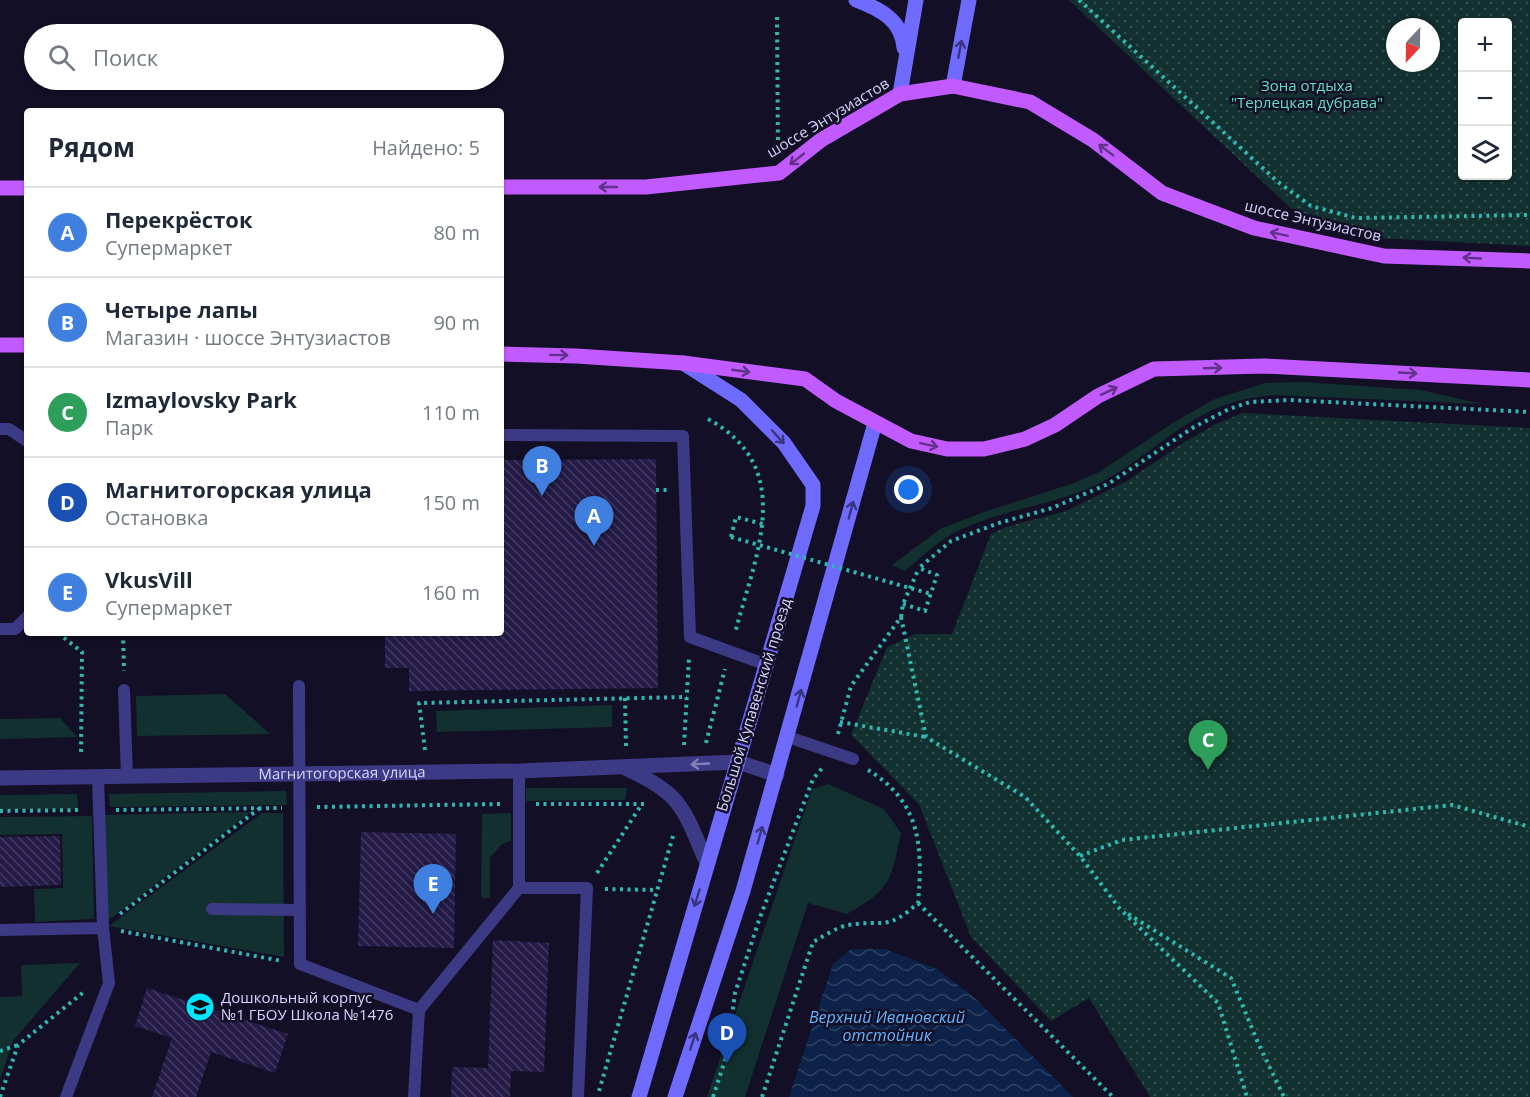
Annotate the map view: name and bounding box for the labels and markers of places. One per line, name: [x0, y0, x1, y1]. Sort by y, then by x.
pin: B: [522, 446, 562, 496]
pin: A: [574, 496, 614, 546]
pin: C: [1188, 720, 1228, 770]
pin: E: [414, 864, 452, 914]
place label: Дошкольный корпус №1 ГБОУ Школа №1476: [221, 987, 393, 1024]
school or university icon: Дошкольный корпус №1 ГБОУ Школа №1476: [184, 991, 216, 1023]
pin: D: [708, 1014, 746, 1063]

